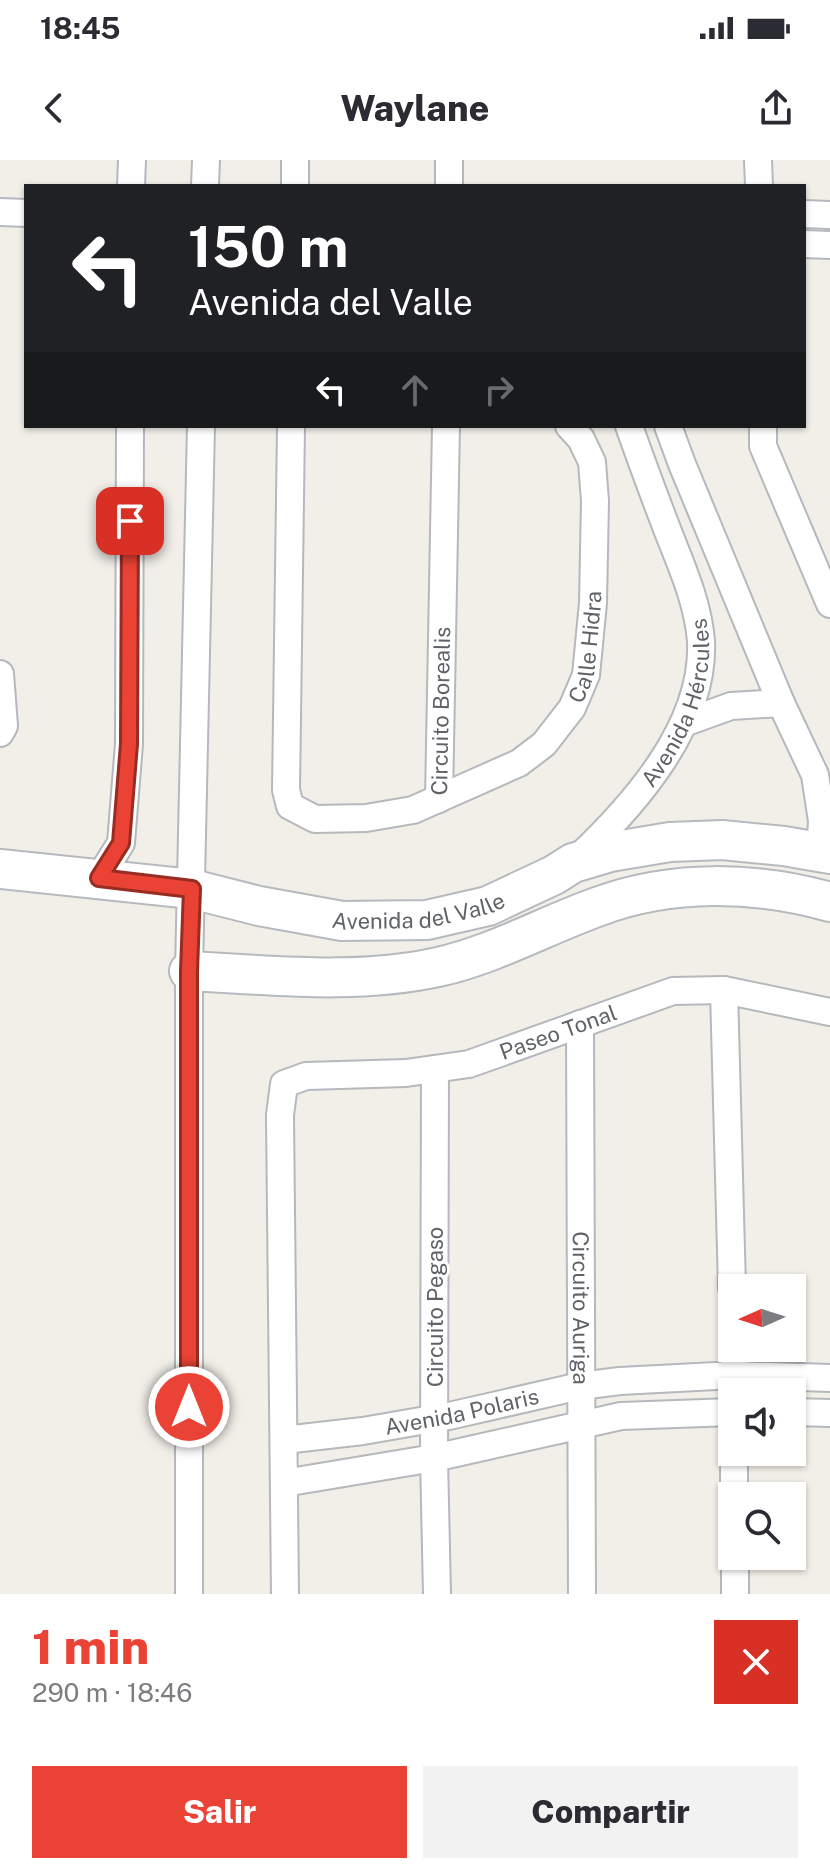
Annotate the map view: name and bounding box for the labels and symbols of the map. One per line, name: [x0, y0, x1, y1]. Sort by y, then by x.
pin: [96, 487, 164, 555]
street label: Calle Hidra: [563, 591, 606, 707]
street label: Avenida Hércules: [636, 617, 714, 792]
street label: Circuito Borealis: [426, 626, 455, 796]
street label: Avenida del Valle: [330, 887, 509, 935]
street label: Paseo Tonal: [496, 999, 620, 1065]
street label: Circuito Pegaso: [422, 1227, 448, 1387]
street label: Circuito Auriga: [568, 1231, 594, 1385]
north arrow: [718, 1274, 806, 1362]
position arrow: [147, 1365, 231, 1449]
street label: Avenida Polaris: [383, 1383, 541, 1440]

